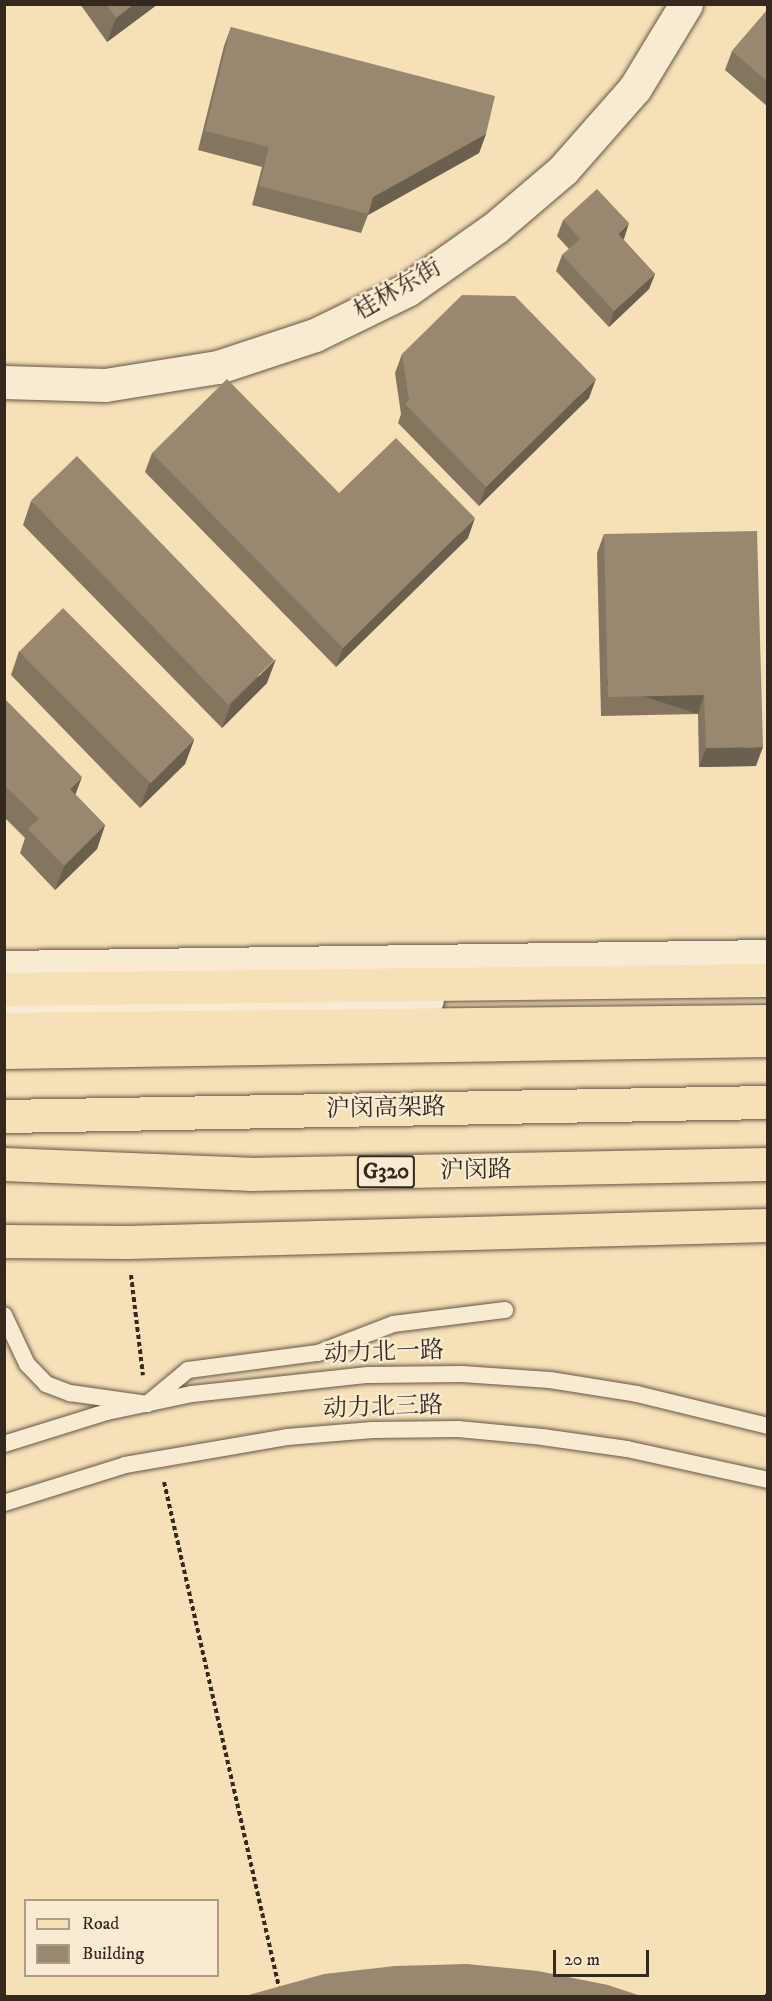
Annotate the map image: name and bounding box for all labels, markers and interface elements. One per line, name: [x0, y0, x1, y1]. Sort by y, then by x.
street label: 桂林东街: [349, 254, 447, 326]
street label: 沪闵高架路: [326, 1094, 446, 1124]
road number: G320: [356, 1153, 416, 1191]
street label: 沪闵路: [440, 1156, 512, 1186]
street label: 动力北一路: [324, 1337, 444, 1369]
street label: 动力北三路: [323, 1392, 443, 1424]
legend: [24, 1899, 219, 1977]
text: Road: [82, 1913, 119, 1935]
scale bar: [556, 1938, 652, 1976]
text: Building: [82, 1943, 144, 1965]
text: 20 m: [564, 1949, 600, 1971]

